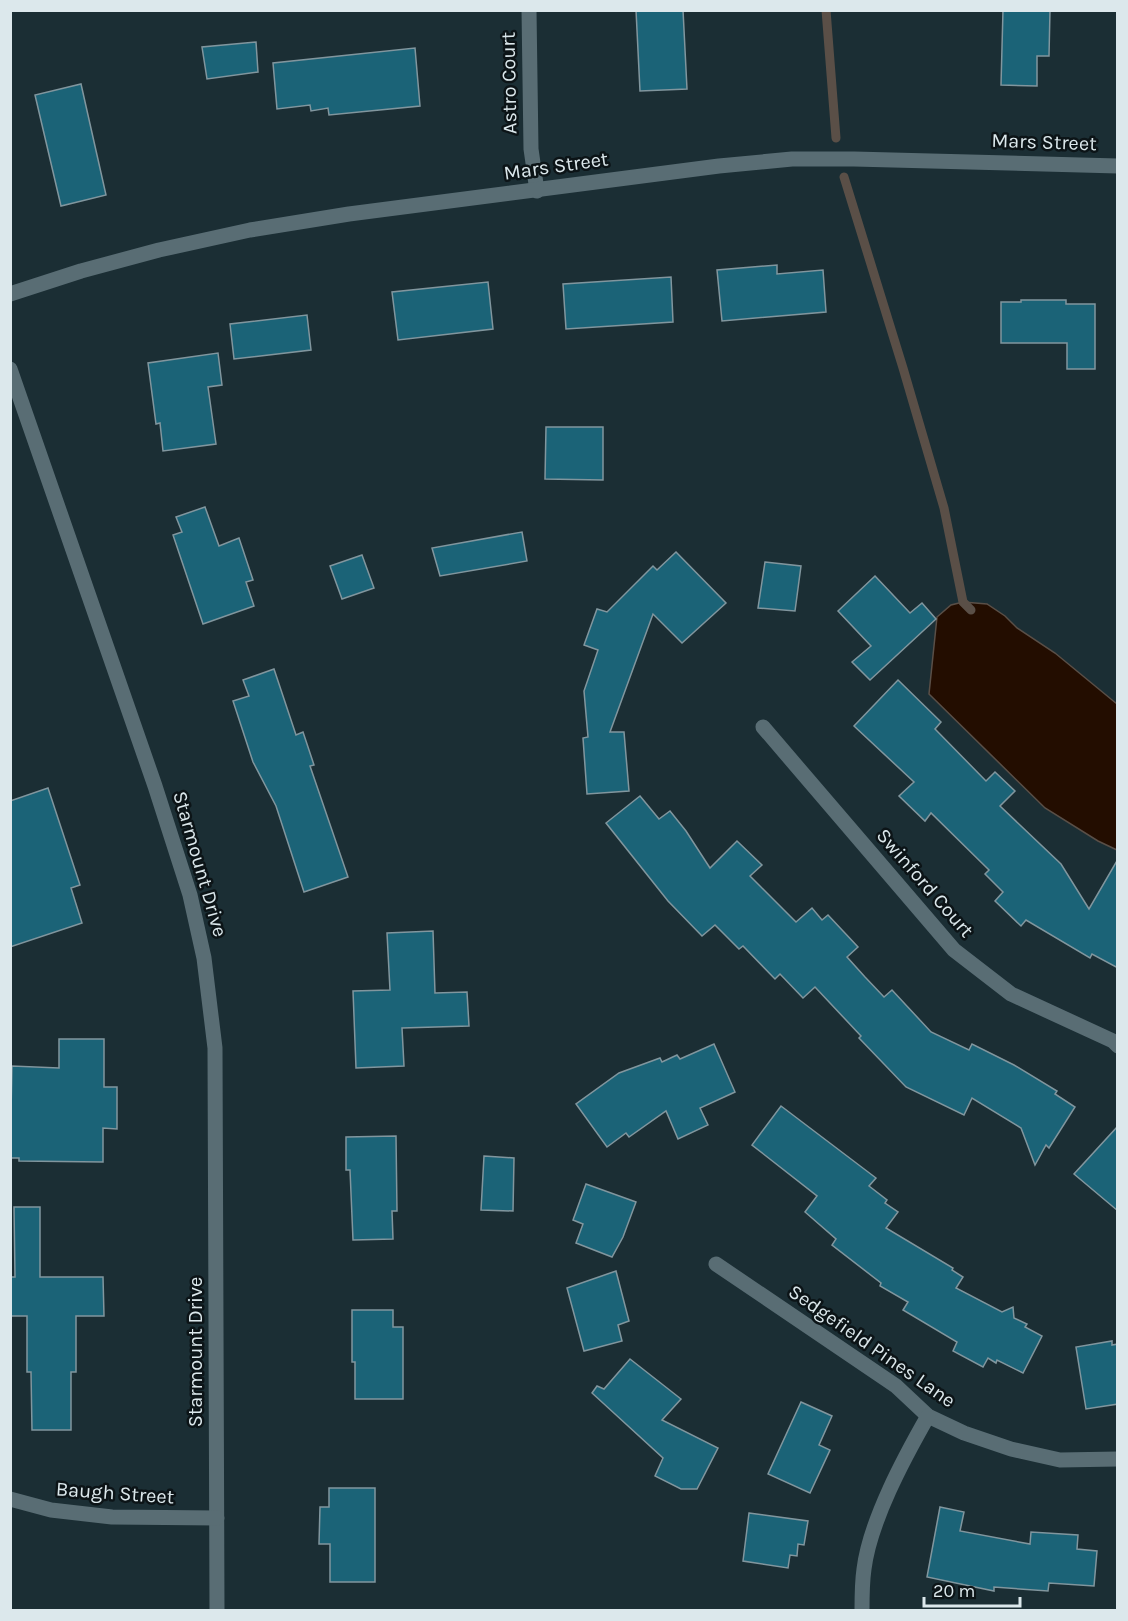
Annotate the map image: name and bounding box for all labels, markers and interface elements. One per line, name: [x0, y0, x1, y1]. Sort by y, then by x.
street label: Astro Court: [497, 31, 521, 134]
street label: Mars Street: [991, 129, 1098, 155]
street label: Mars Street: [502, 147, 610, 185]
street label: Starmount Drive: [168, 788, 232, 940]
street label: Swinford Court: [872, 824, 979, 942]
street label: Starmount Drive: [184, 1277, 207, 1427]
street label: Sedgefield Pines Lane: [784, 1280, 960, 1412]
street label: Baugh Street: [55, 1477, 175, 1509]
scale bar: [924, 1570, 1020, 1608]
text: 20 m: [933, 1580, 975, 1602]

